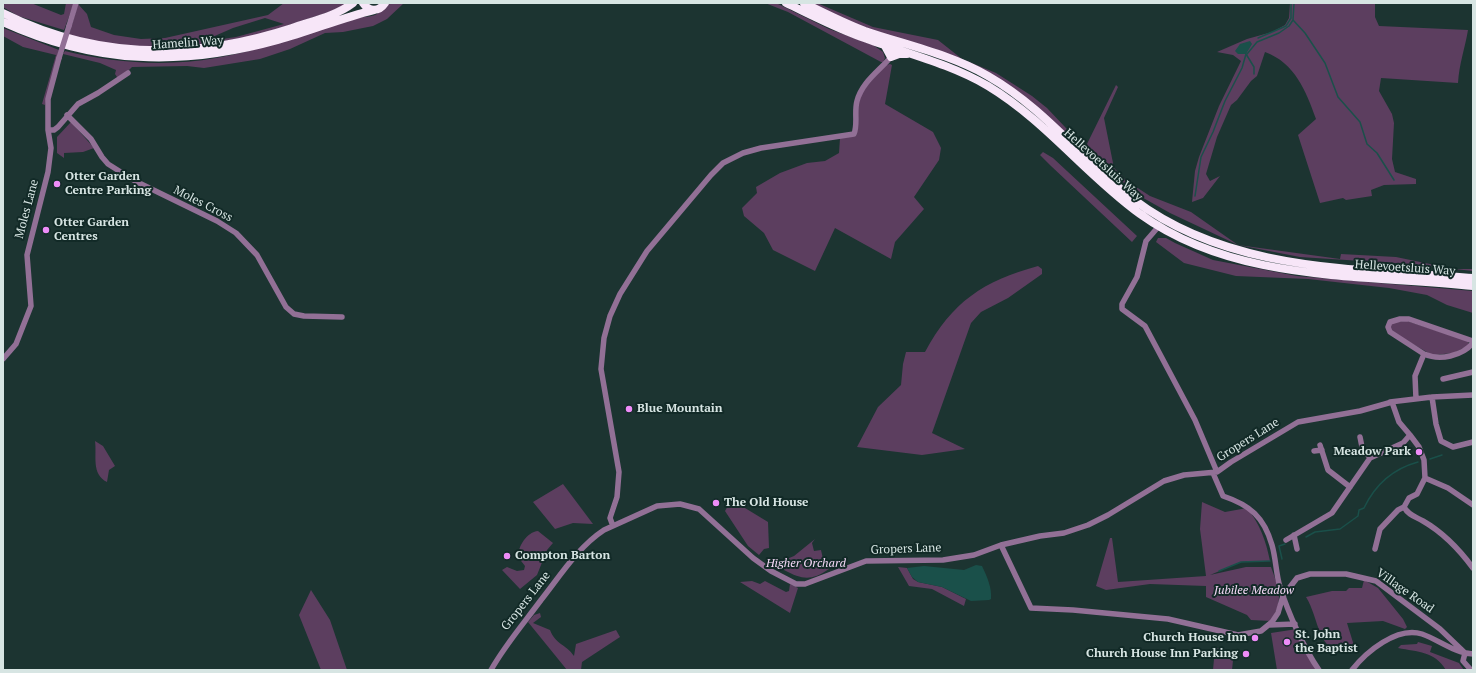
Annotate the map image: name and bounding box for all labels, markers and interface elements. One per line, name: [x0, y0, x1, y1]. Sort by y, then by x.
street label: Hamelin Way: [152, 33, 224, 53]
street label: Hellevoetsluis Way: [1061, 126, 1145, 204]
place label: Otter Garden Centre Parking: [65, 170, 151, 198]
street label: Moles Lane: [12, 178, 42, 240]
marker: Otter Garden Centre Parking: [52, 179, 62, 189]
street label: Moles Cross: [171, 183, 235, 225]
place label: Otter Garden Centres: [54, 216, 129, 244]
marker: Otter Garden Centres: [41, 225, 51, 235]
street label: Hellevoetsluis Way: [1354, 257, 1456, 279]
place label: Blue Mountain: [637, 402, 723, 416]
marker: Blue Mountain: [624, 404, 634, 414]
street label: Gropers Lane: [1214, 415, 1282, 465]
place label: Meadow Park: [1333, 445, 1411, 459]
marker: Meadow Park: [1414, 447, 1424, 457]
place label: The Old House: [724, 496, 809, 510]
marker: The Old House: [711, 498, 721, 508]
street label: Gropers Lane: [870, 541, 942, 557]
place label: Compton Barton: [515, 549, 610, 563]
marker: Compton Barton: [502, 551, 512, 561]
park label: Higher Orchard: [766, 557, 846, 571]
street label: Village Road: [1373, 566, 1437, 616]
street label: Gropers Lane: [499, 569, 553, 633]
park label: Jubilee Meadow: [1214, 584, 1294, 598]
place label: St. John the Baptist: [1295, 628, 1358, 656]
place label: Church House Inn: [1143, 631, 1247, 645]
marker: Church House Inn: [1250, 633, 1260, 643]
marker: St. John the Baptist: [1282, 637, 1292, 647]
place label: Church House Inn Parking: [1086, 647, 1238, 661]
marker: Church House Inn Parking: [1241, 649, 1251, 659]

